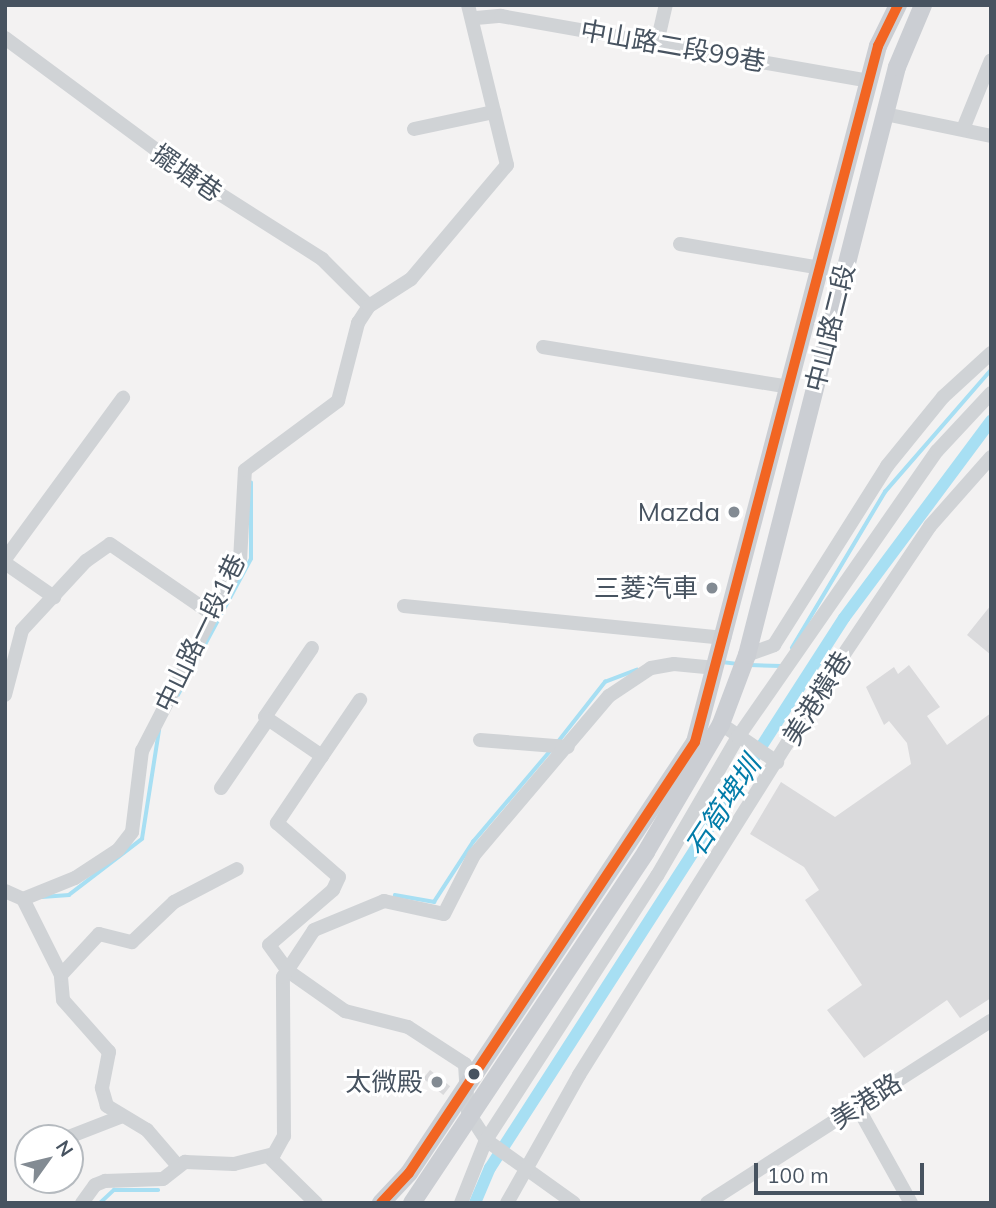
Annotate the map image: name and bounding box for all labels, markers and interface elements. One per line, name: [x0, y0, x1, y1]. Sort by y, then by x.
street label: 中山路二段99巷: [578, 14, 768, 78]
street label: 擺塘巷: [146, 138, 228, 208]
street label: 中山路二段: [799, 261, 861, 395]
place label: Mazda: [638, 496, 720, 528]
marker: Mazda: [726, 504, 742, 520]
street label: 中山路一段1巷: [148, 549, 252, 717]
place label: 三菱汽車: [594, 572, 698, 604]
marker: 三菱汽車: [704, 580, 720, 596]
street label: 美港橫巷: [776, 646, 858, 750]
water label: 石筍埤圳: [678, 750, 768, 862]
place label: 太微殿: [345, 1066, 423, 1098]
unlabelled marker: [467, 1067, 481, 1081]
street label: 美港路: [825, 1067, 907, 1135]
marker: 太微殿: [429, 1074, 445, 1090]
north arrow: [14, 1124, 84, 1194]
text: N: [51, 1136, 79, 1161]
scale bar: [758, 1148, 928, 1192]
text: 100 m: [767, 1162, 829, 1188]

